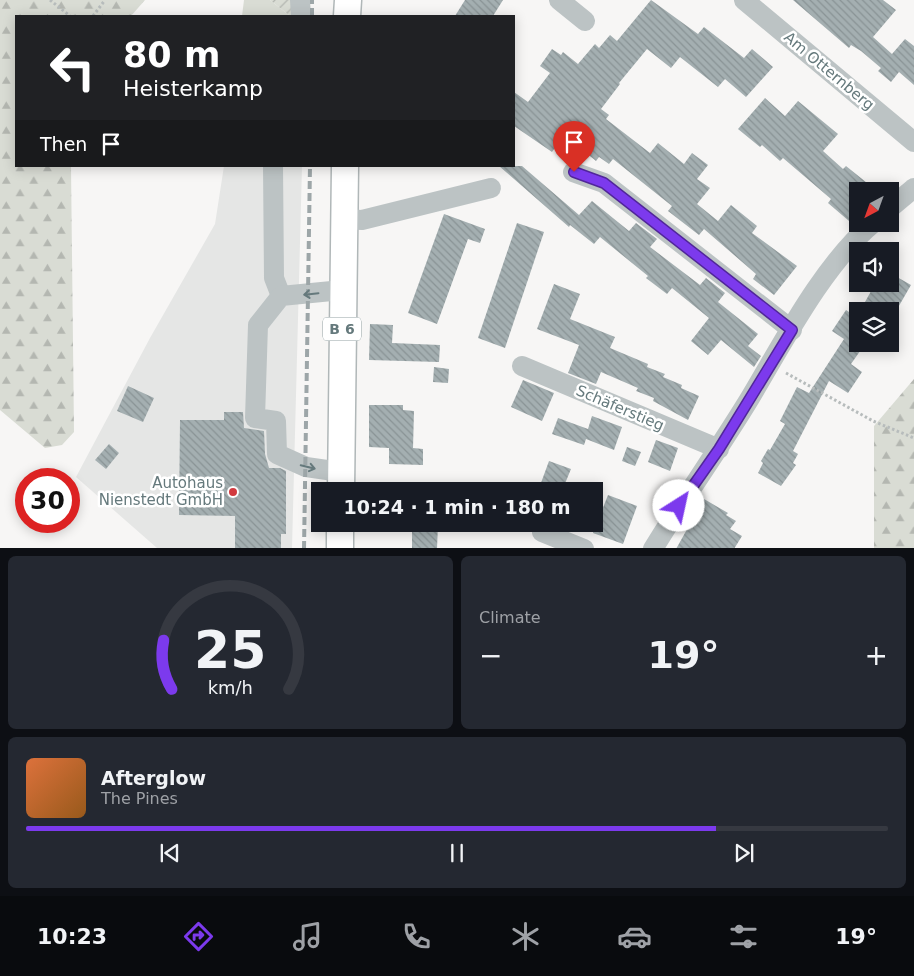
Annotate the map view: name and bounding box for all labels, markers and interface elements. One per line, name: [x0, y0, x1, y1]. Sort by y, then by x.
street label: Am Otternberg: [780, 28, 878, 114]
icon: left: [40, 35, 105, 100]
text: 80 m: [123, 35, 220, 75]
text: Heisterkamp: [123, 76, 263, 101]
pin: [553, 121, 595, 172]
icon: arrive: [560, 128, 588, 156]
icon: arrive: [97, 130, 125, 158]
text: Then: [40, 133, 87, 155]
north arrow: [849, 182, 899, 232]
map controls: [849, 182, 899, 352]
button: sound: [849, 242, 899, 292]
one-way arrow: [303, 289, 319, 299]
button: layers: [849, 302, 899, 352]
road number: B 6: [323, 318, 361, 340]
street label: Schäferstieg: [573, 381, 667, 435]
one-way arrow: [300, 462, 316, 472]
speed limit sign: 30: [15, 468, 80, 533]
place label: Autohaus Nienstedt GmbH: [99, 474, 223, 509]
position arrow: [652, 479, 704, 531]
marker: Autohaus Nienstedt GmbH: [227, 486, 239, 498]
text: 10:24 · 1 min · 180 m: [343, 496, 571, 518]
text: Climate: [479, 608, 541, 627]
text: 25: [194, 620, 267, 680]
text: 19°: [648, 633, 719, 677]
text: −: [479, 639, 502, 672]
text: +: [865, 639, 888, 672]
text: km/h: [208, 677, 253, 698]
text: Afterglow: [101, 767, 206, 789]
text: The Pines: [101, 789, 178, 808]
icon: previous: [156, 839, 184, 867]
icon: pause: [443, 839, 471, 867]
icon: next: [730, 839, 758, 867]
icon: directions: [181, 919, 216, 954]
icon: music: [290, 919, 325, 954]
icon: phone: [399, 919, 434, 954]
icon: climate: [508, 919, 543, 954]
icon: car: [617, 919, 652, 954]
icon: filters: [726, 919, 761, 954]
text: 10:23: [37, 924, 107, 949]
text: 19°: [835, 924, 877, 949]

